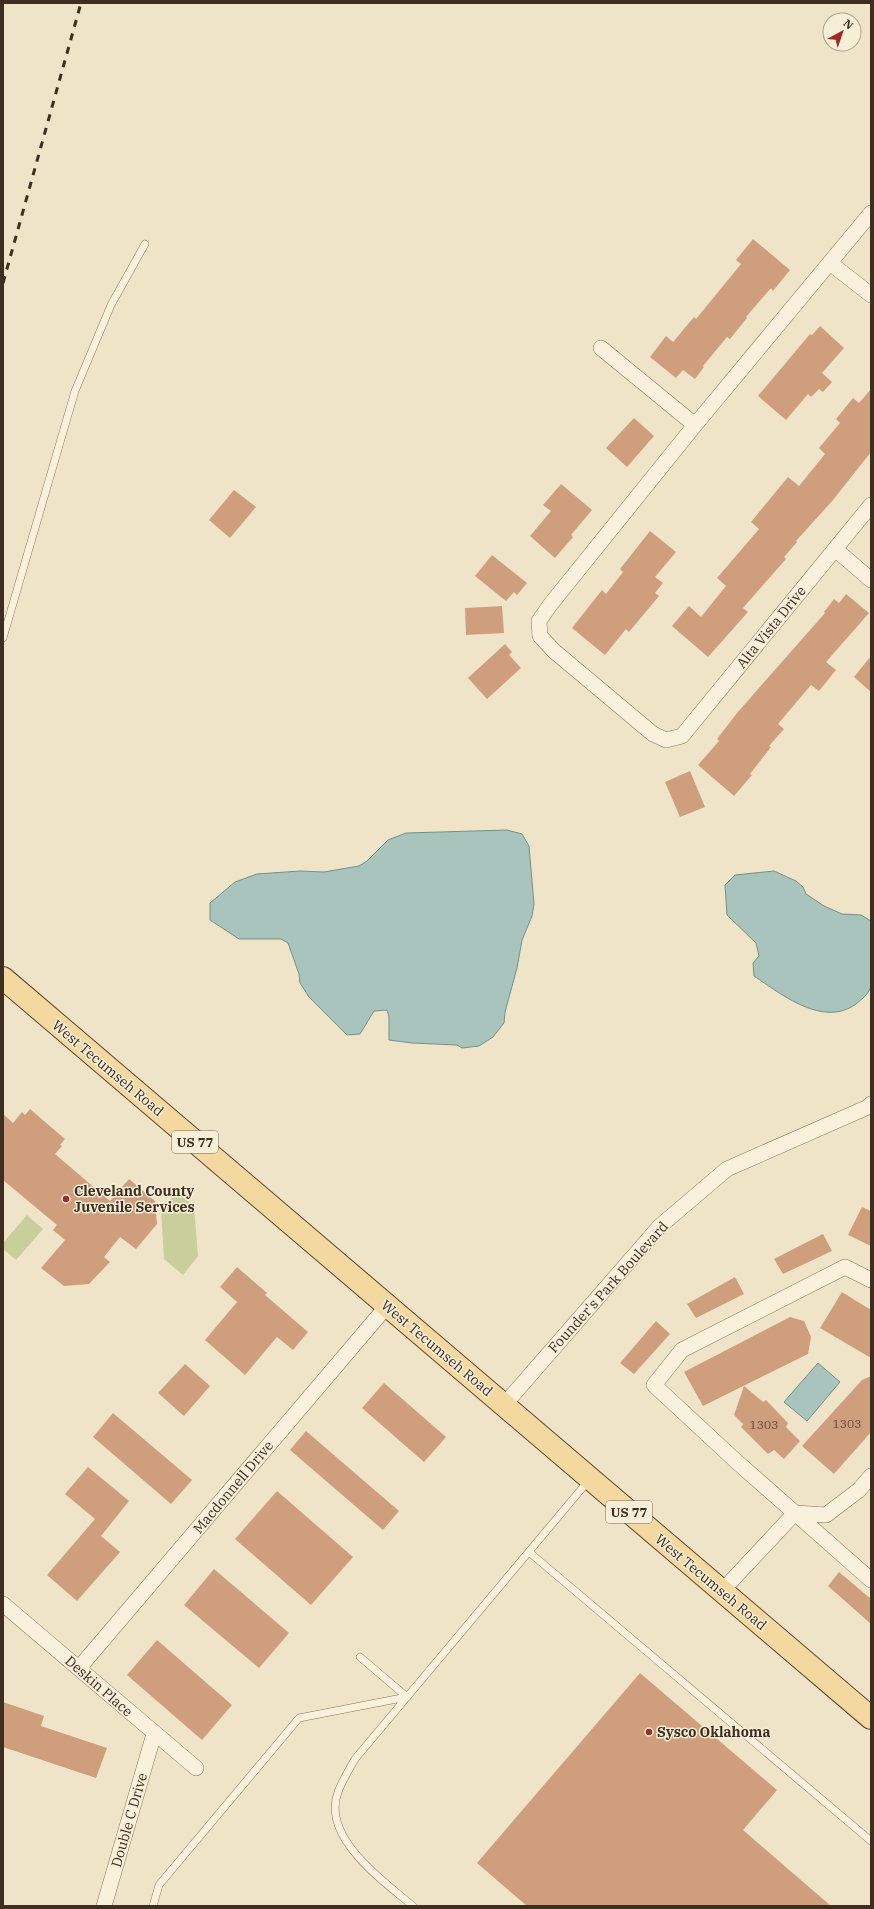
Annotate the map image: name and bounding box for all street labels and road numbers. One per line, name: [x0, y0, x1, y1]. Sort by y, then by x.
street label: Alta Vista Drive: [732, 582, 810, 672]
street label: West Tecumseh Road: [48, 1016, 168, 1120]
road number: US 77: [172, 1131, 218, 1153]
street label: Founder's Park Boulevard: [544, 1217, 672, 1356]
street label: West Tecumseh Road: [377, 1296, 497, 1400]
street label: Macdonnell Drive: [189, 1437, 277, 1537]
road number: US 77: [606, 1501, 652, 1523]
street label: West Tecumseh Road: [651, 1530, 771, 1634]
street label: Deskin Place: [61, 1652, 137, 1720]
street label: Double C Drive: [107, 1771, 151, 1869]

